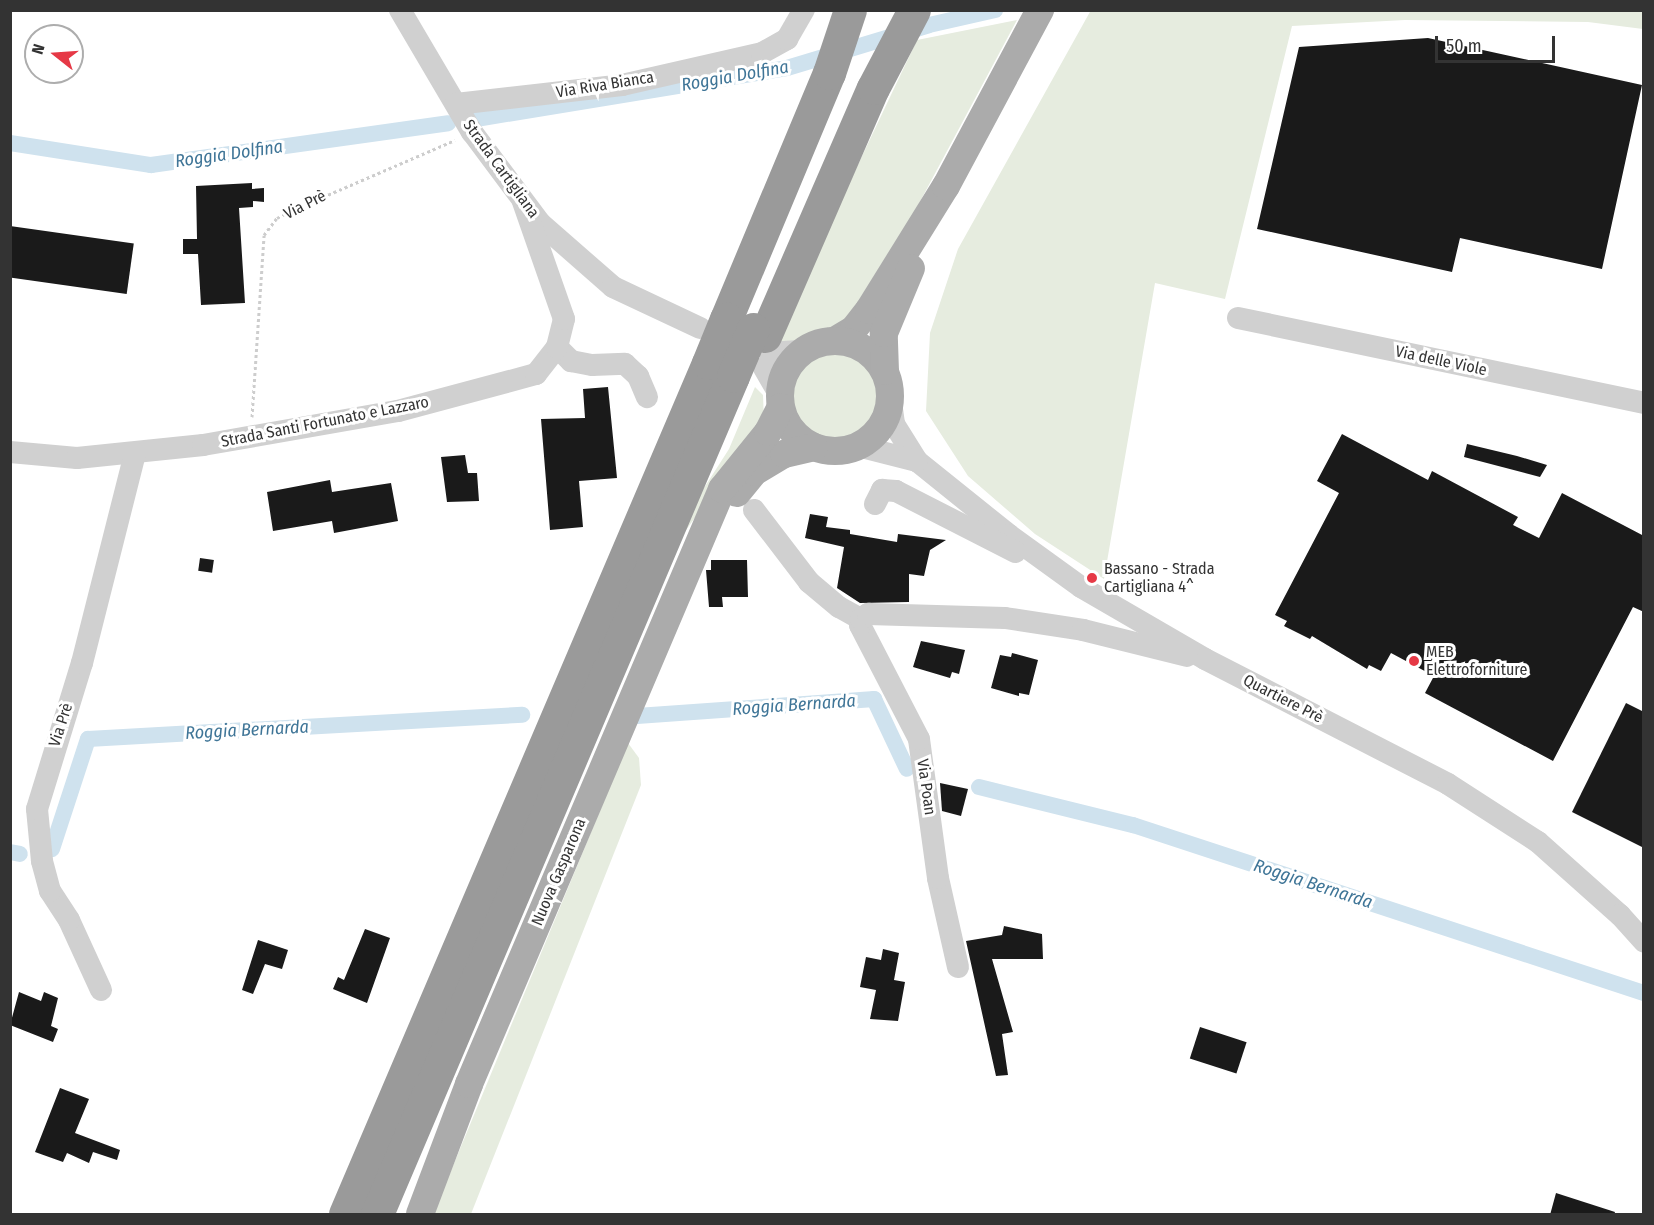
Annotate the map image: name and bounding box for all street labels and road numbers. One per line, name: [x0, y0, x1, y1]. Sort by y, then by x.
street label: Via Riva Bianca: [555, 68, 655, 102]
street label: Strada Cartigliana: [459, 116, 543, 222]
street label: Via Prè: [281, 186, 329, 224]
street label: Via delle Viole: [1394, 342, 1488, 380]
street label: Strada Santi Fortunato e Lazzaro: [219, 392, 431, 452]
street label: Quartiere Prè: [1240, 671, 1326, 727]
street label: Via Prè: [45, 701, 77, 749]
street label: Via Poan: [913, 758, 939, 816]
street label: Nuova Gasparona: [528, 815, 590, 929]

